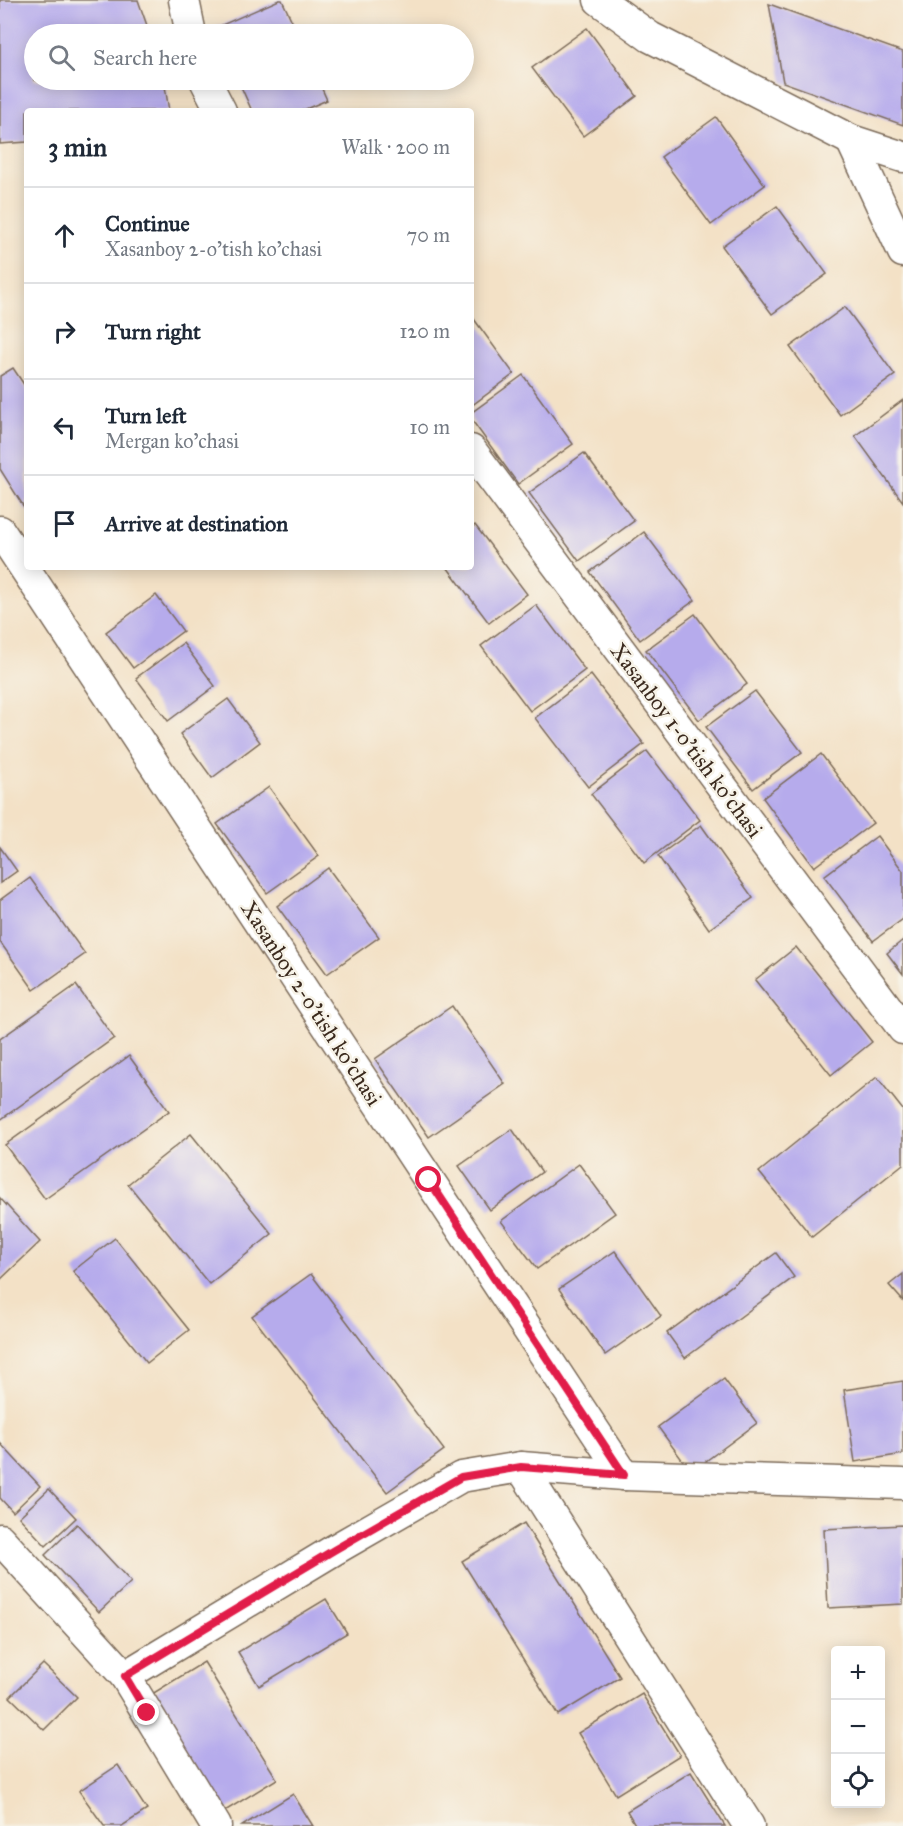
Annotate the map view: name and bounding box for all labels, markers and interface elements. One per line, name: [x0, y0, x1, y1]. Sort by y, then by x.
search box: [24, 24, 474, 90]
icon: search: [45, 41, 78, 74]
text: Search here: [93, 44, 197, 71]
text: 3 min: [48, 131, 107, 163]
text: Walk · 200 m: [342, 135, 450, 159]
text: Continue: [105, 210, 190, 237]
icon: ahead: [48, 219, 81, 252]
text: 70 m: [407, 223, 450, 247]
text: Xasanboy 2-o'tish ko'chasi: [105, 237, 322, 261]
icon: right: [48, 315, 81, 348]
text: Turn right: [105, 318, 201, 345]
text: 120 m: [399, 319, 450, 343]
text: Turn left: [105, 402, 187, 429]
icon: left: [48, 411, 81, 444]
text: 10 m: [409, 415, 450, 439]
text: Mergan ko'chasi: [105, 429, 239, 453]
icon: arrive: [48, 507, 81, 540]
text: Arrive at destination: [105, 510, 288, 537]
street label: Xasanboy 1-o'tish ko'chasi: [605, 638, 769, 843]
street label: Xasanboy 2-o'tish ko'chasi: [235, 896, 388, 1111]
route start: [415, 1166, 441, 1192]
map controls: [831, 1646, 885, 1808]
button: +: [831, 1646, 885, 1700]
route end: [133, 1699, 159, 1725]
button: −: [831, 1700, 885, 1754]
button: locate: [831, 1754, 885, 1808]

